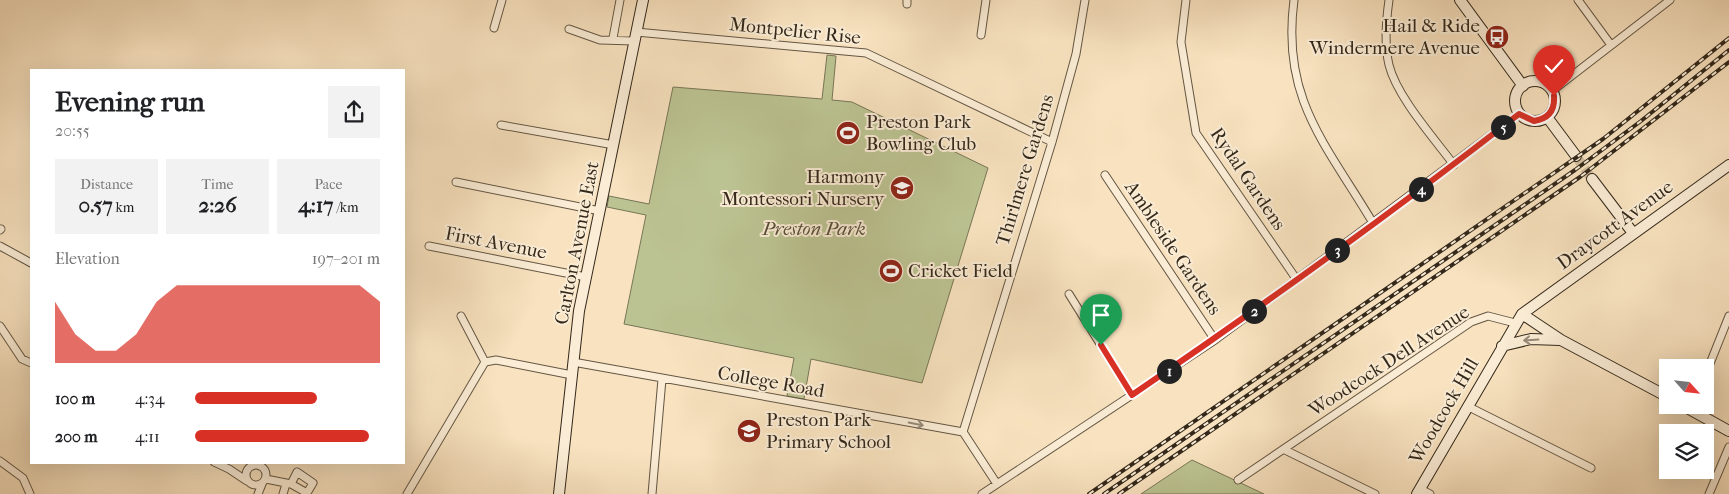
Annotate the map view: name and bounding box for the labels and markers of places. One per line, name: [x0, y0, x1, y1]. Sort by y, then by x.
place label: Hail & Ride Windermere Avenue: [1308, 15, 1480, 59]
bus stop icon: Hail & Ride Windermere Avenue: [1484, 24, 1510, 50]
pin: [1533, 45, 1575, 96]
place label: Preston Park Bowling Club: [866, 111, 976, 155]
pin: 5: [1490, 114, 1516, 140]
sports icon: Preston Park Bowling Club: [835, 120, 861, 146]
place label: Harmony Montessori Nursery: [721, 166, 885, 210]
school or university icon: Harmony Montessori Nursery: [889, 175, 915, 201]
pin: 4: [1408, 176, 1434, 202]
pin: 3: [1324, 238, 1350, 262]
sports icon: Cricket Field: [878, 258, 904, 284]
place label: Cricket Field: [908, 260, 1013, 282]
pin: [1080, 294, 1122, 345]
pin: 2: [1242, 298, 1266, 324]
pin: 1: [1156, 358, 1182, 384]
place label: Preston Park Primary School: [766, 409, 891, 453]
school or university icon: Preston Park Primary School: [736, 418, 762, 444]

